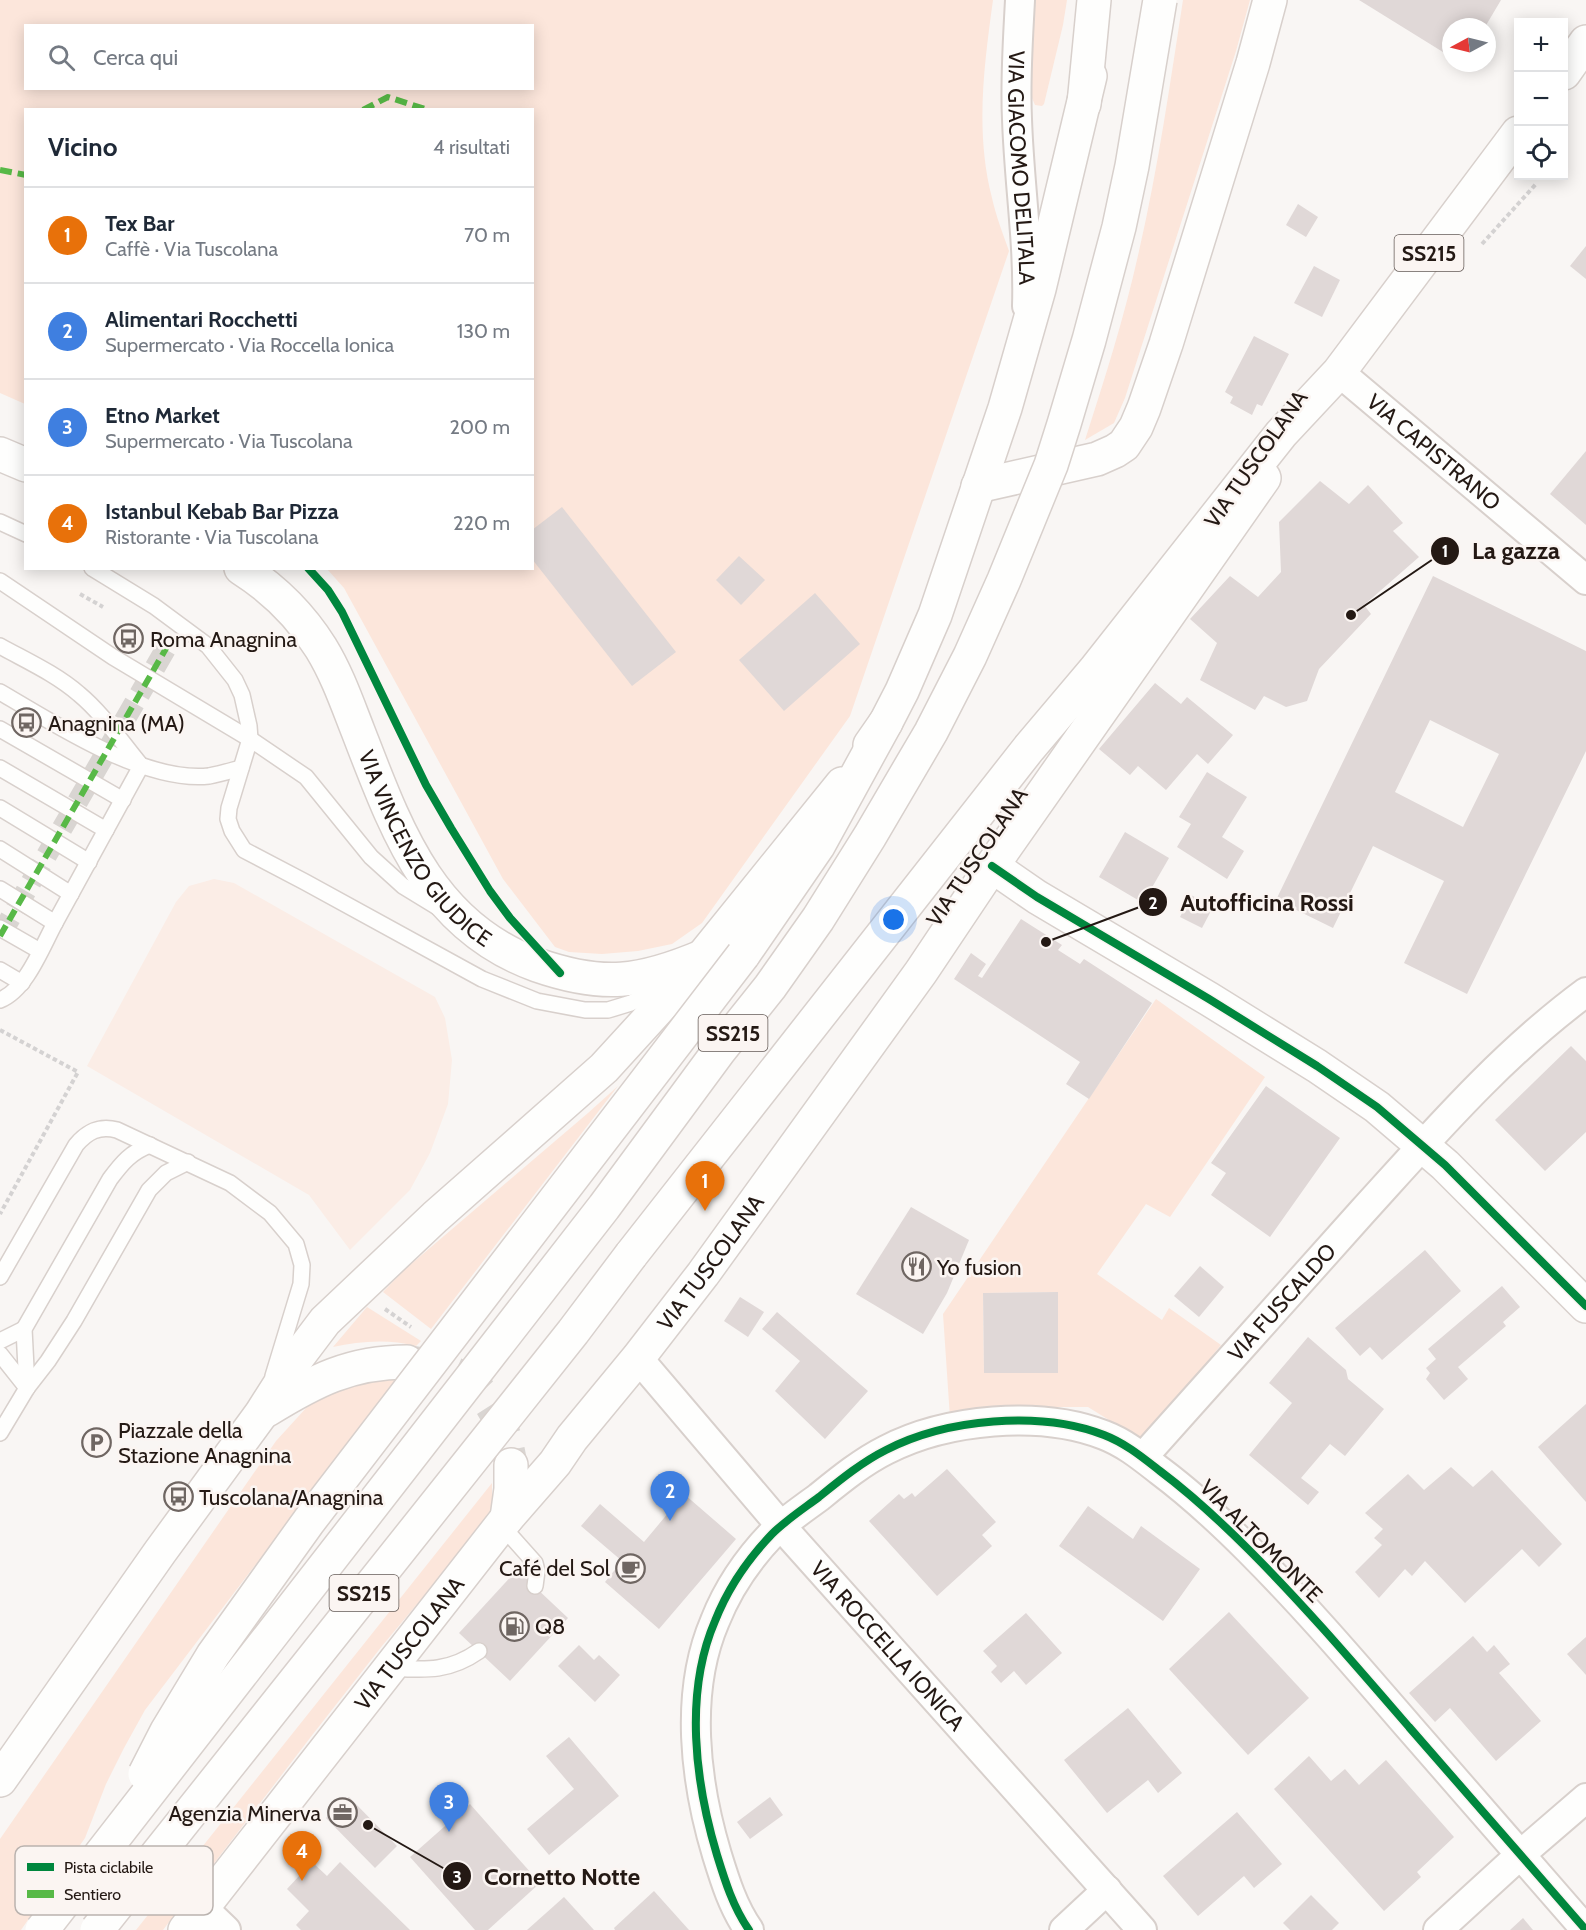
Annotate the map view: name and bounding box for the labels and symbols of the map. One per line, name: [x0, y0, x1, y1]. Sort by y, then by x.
north arrow: [1442, 18, 1496, 72]
street label: VIA GIACOMO DELITALA: [1003, 50, 1041, 286]
road number: SS215: [1394, 235, 1464, 271]
street label: VIA TUSCOLANA: [1199, 385, 1314, 533]
street label: VIA CAPISTRANO: [1361, 388, 1506, 516]
callout: La gazza: [1430, 530, 1572, 572]
text: La gazza: [1472, 536, 1560, 565]
text: 1: [1442, 540, 1448, 562]
bus stop icon: Roma Anagnina: [113, 623, 145, 655]
place label: Roma Anagnina: [150, 626, 297, 653]
bus stop icon: Anagnina (MA): [11, 707, 43, 739]
place label: Anagnina (MA): [48, 710, 185, 737]
street label: VIA VINCENZO GIUDICE: [353, 746, 497, 952]
street label: VIA TUSCOLANA: [921, 782, 1034, 932]
callout: Autofficina Rossi: [1138, 881, 1366, 923]
text: Autofficina Rossi: [1180, 888, 1354, 917]
text: 2: [1148, 892, 1158, 914]
your location: [879, 905, 908, 934]
road number: SS215: [698, 1015, 768, 1051]
pin: 1: [686, 1162, 724, 1211]
street label: VIA TUSCOLANA: [651, 1189, 770, 1335]
street label: VIA FUSCALDO: [1222, 1237, 1342, 1366]
restaurant icon: Yo fusion: [900, 1251, 932, 1283]
place label: Yo fusion: [936, 1254, 1022, 1281]
place label: Piazzale della Stazione Anagnina: [118, 1417, 292, 1469]
parking icon: Piazzale della Stazione Anagnina: [81, 1427, 113, 1459]
pin: 2: [650, 1472, 690, 1521]
street label: VIA ALTOMONTE: [1194, 1474, 1328, 1608]
bus stop icon: Tuscolana/Anagnina: [162, 1481, 194, 1513]
place label: Tuscolana/Anagnina: [199, 1484, 384, 1511]
cafe icon: Café del Sol: [615, 1552, 647, 1584]
place label: Café del Sol: [499, 1555, 611, 1582]
street label: VIA ROCCELLA IONICA: [805, 1555, 971, 1736]
street label: VIA TUSCOLANA: [349, 1571, 470, 1715]
road number: SS215: [330, 1575, 398, 1611]
fuel station icon: Q8: [498, 1610, 530, 1642]
place label: Q8: [535, 1613, 565, 1640]
pin: 3: [430, 1782, 468, 1832]
office icon: Agenzia Minerva: [326, 1797, 358, 1829]
place label: Agenzia Minerva: [168, 1800, 321, 1827]
pin: 4: [282, 1832, 322, 1881]
legend: [15, 1846, 213, 1915]
callout: Cornetto Notte: [442, 1855, 652, 1897]
text: Pista ciclabile: [64, 1858, 153, 1877]
text: Cornetto Notte: [484, 1862, 640, 1891]
text: 3: [452, 1866, 462, 1888]
text: Sentiero: [64, 1885, 121, 1904]

